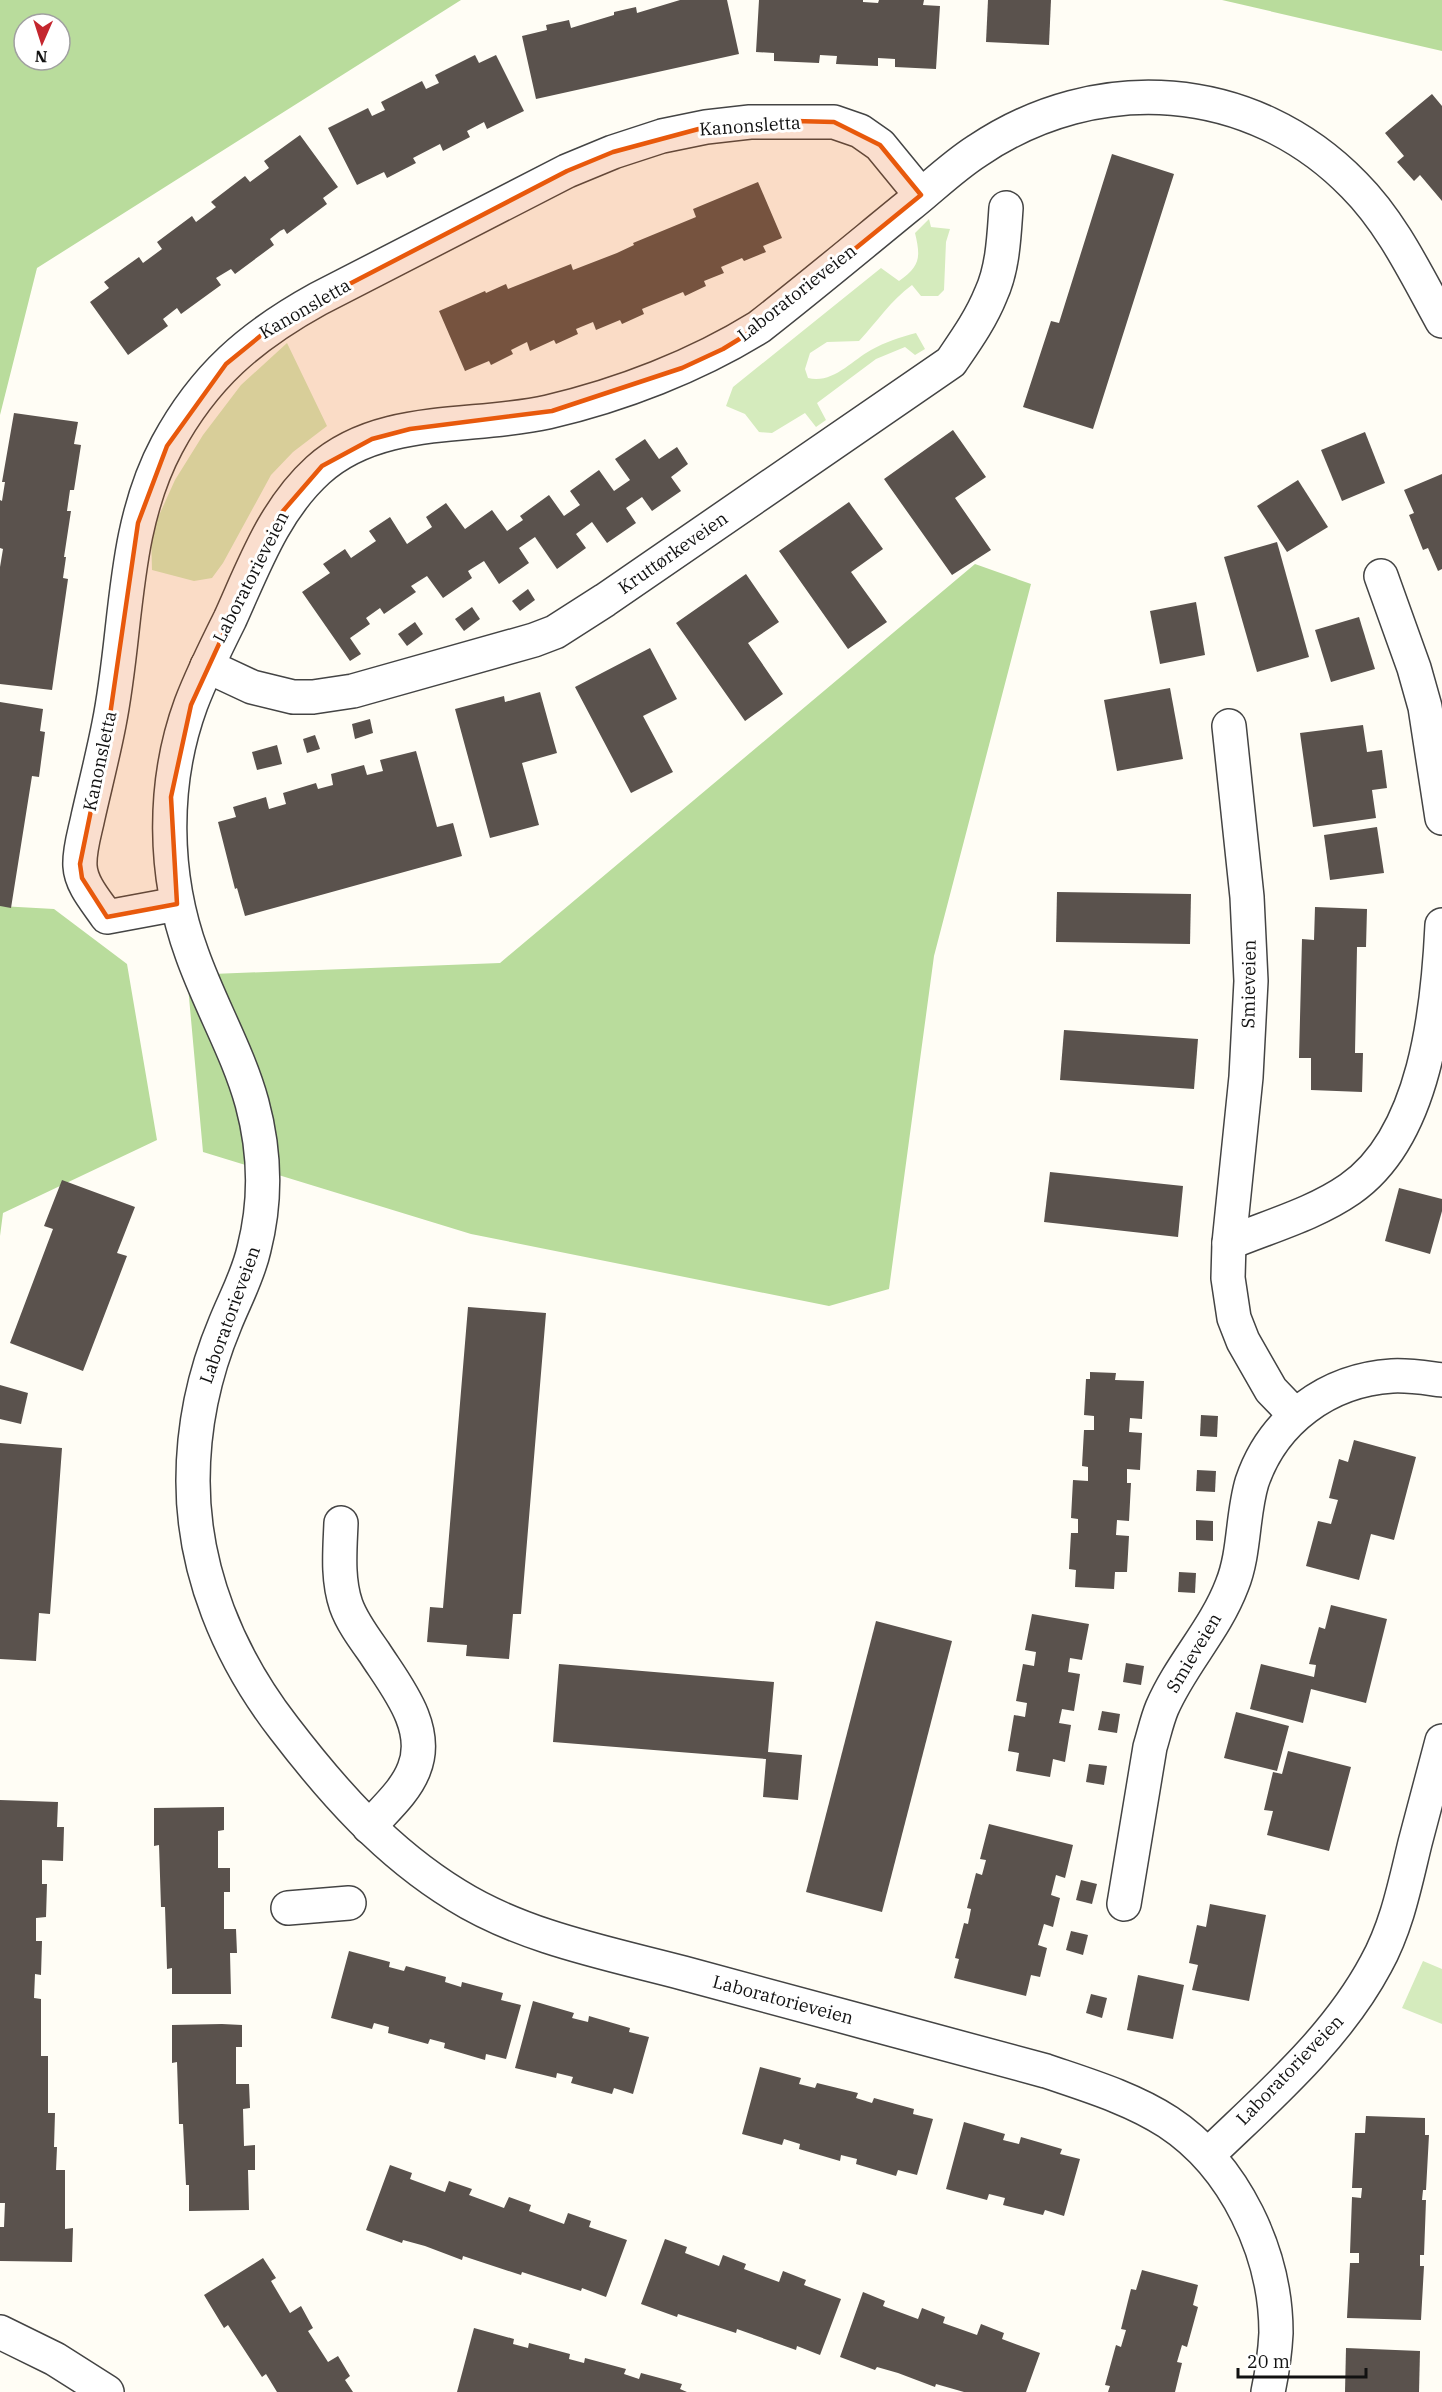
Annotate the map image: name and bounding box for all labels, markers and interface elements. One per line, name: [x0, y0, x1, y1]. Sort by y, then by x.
north arrow: [12, 12, 72, 72]
text: N: [34, 47, 48, 67]
street label: Kanonsletta: [698, 110, 802, 141]
street label: Laboratorieveien: [733, 239, 861, 346]
street label: Kanonsletta: [255, 273, 355, 344]
street label: Kruttørkeveien: [613, 506, 732, 599]
street label: Laboratorieveien: [207, 507, 294, 646]
street label: Kanonsletta: [78, 709, 121, 813]
street label: Smieveien: [1236, 939, 1261, 1029]
street label: Laboratorieveien: [194, 1243, 265, 1387]
street label: Smieveien: [1161, 1609, 1226, 1697]
street label: Laboratorieveien: [710, 1970, 856, 2029]
street label: Laboratorieveien: [1231, 2010, 1348, 2130]
scale bar: [1238, 2341, 1366, 2379]
text: 20 m: [1247, 2350, 1290, 2373]

